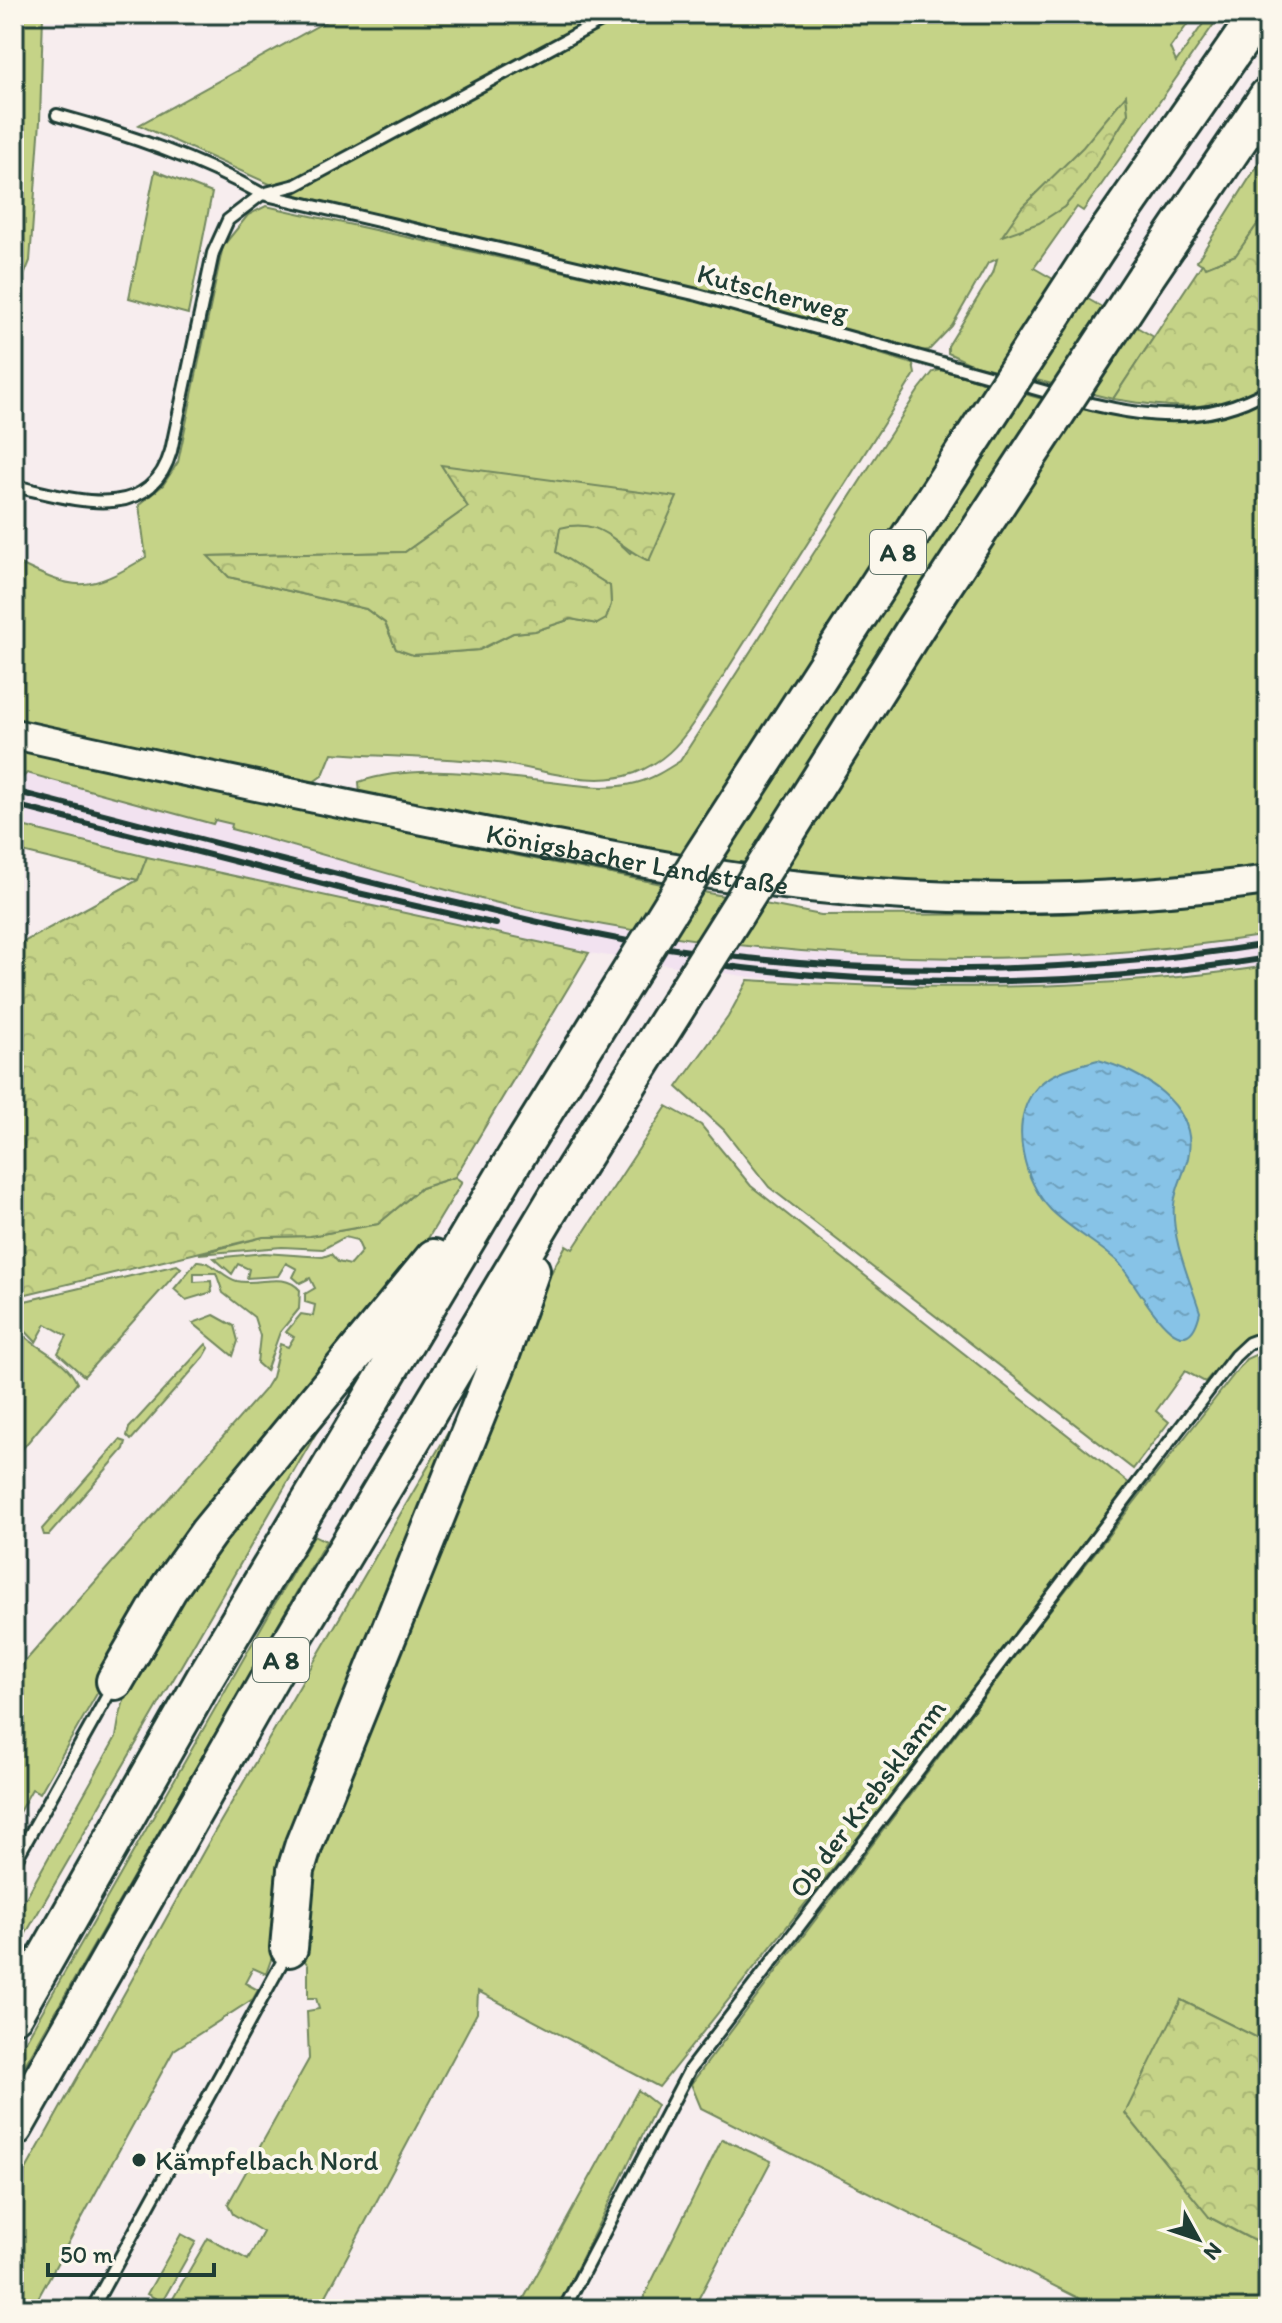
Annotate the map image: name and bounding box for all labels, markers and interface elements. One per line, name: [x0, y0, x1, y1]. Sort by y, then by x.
street label: Kutscherweg: [694, 256, 853, 329]
road number: A 8: [870, 530, 926, 574]
street label: Königsbacher Landstraße: [483, 816, 790, 902]
road number: A 8: [253, 1638, 309, 1682]
street label: Ob der Krebsklamm: [781, 1692, 953, 1904]
place label: Kämpfelbach Nord: [155, 2143, 378, 2177]
marker: Kämpfelbach Nord: [130, 2151, 148, 2169]
north arrow: [1158, 2199, 1238, 2279]
scale bar: [48, 2227, 214, 2277]
text: N: [1198, 2237, 1228, 2266]
text: 50 m: [60, 2240, 113, 2269]

